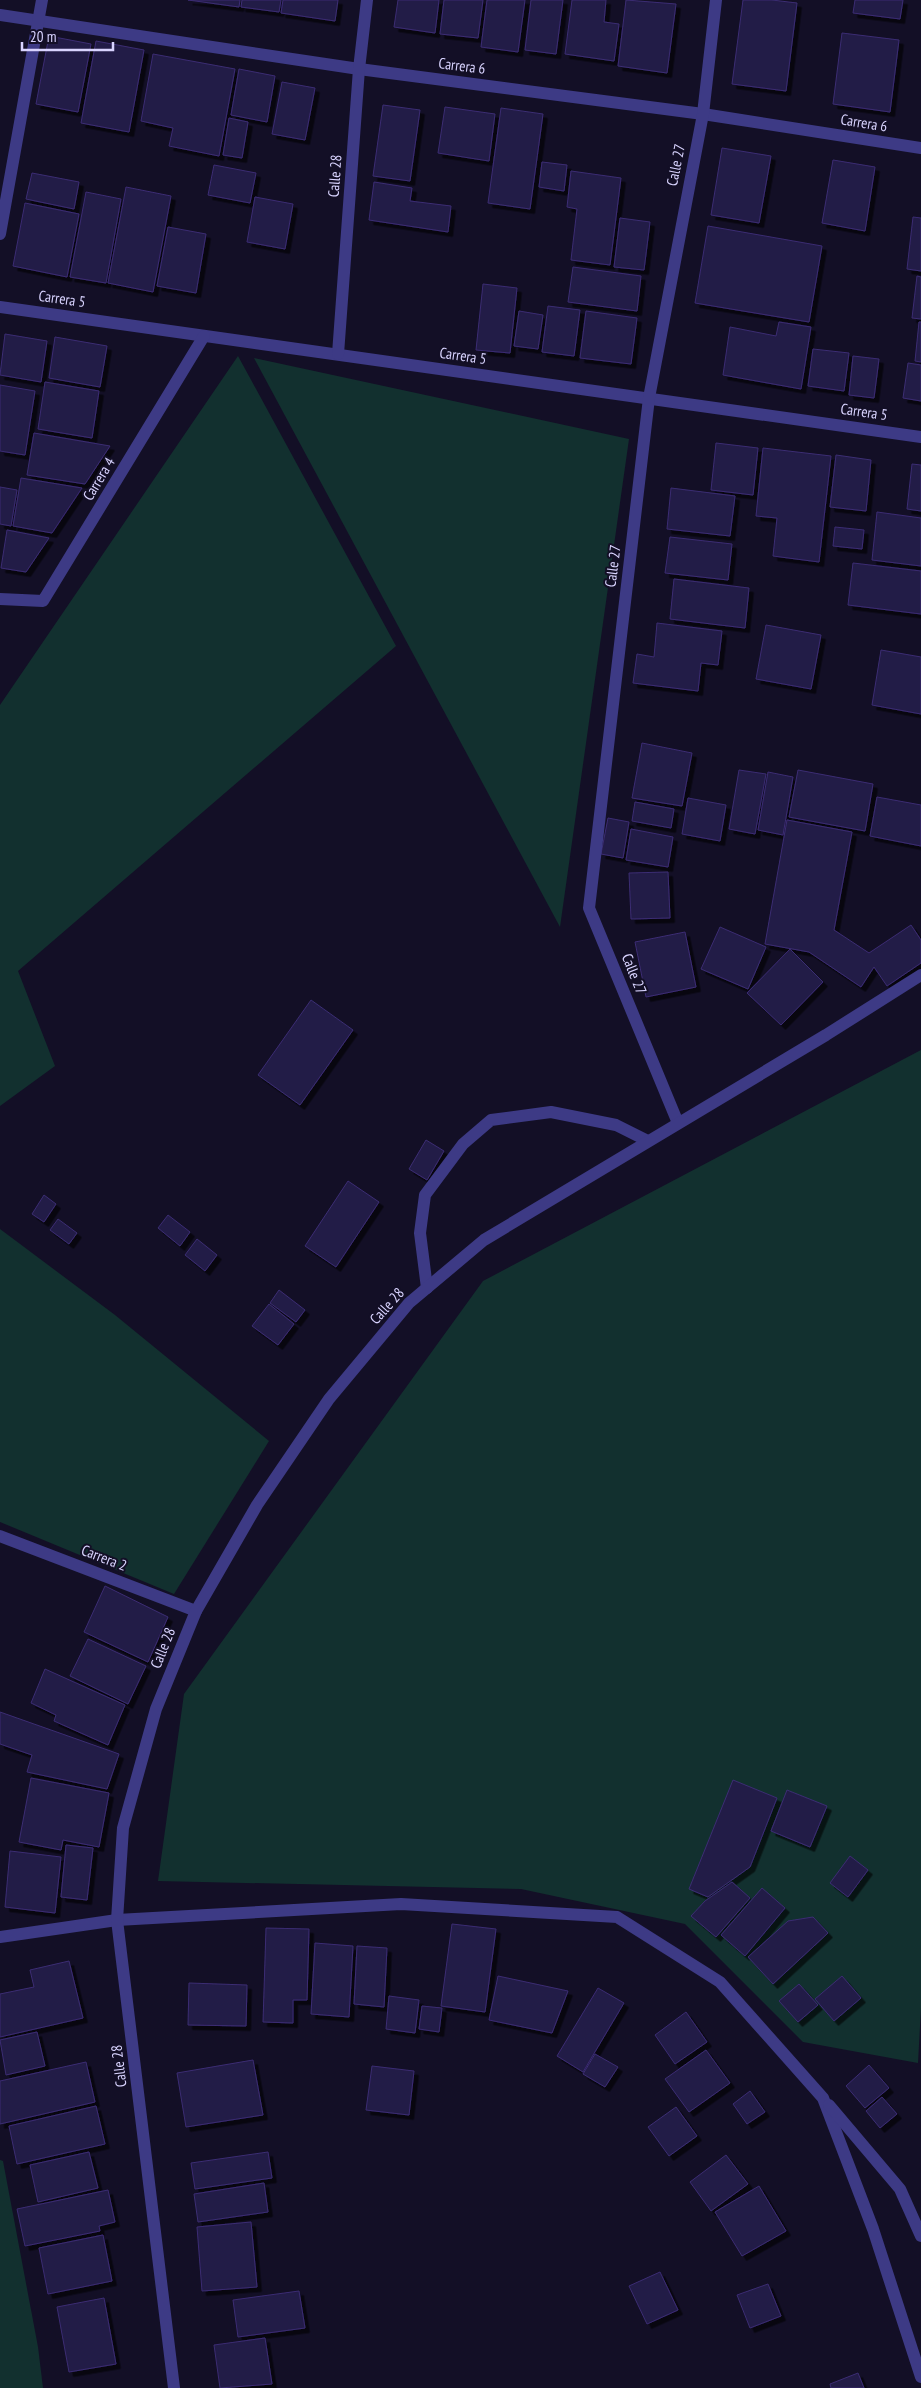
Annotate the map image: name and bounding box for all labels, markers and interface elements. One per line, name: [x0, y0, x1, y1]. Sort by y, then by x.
scale bar: [22, 20, 114, 52]
text: 20 m: [30, 27, 56, 46]
street label: Carrera 6: [438, 53, 487, 78]
street label: Carrera 6: [839, 109, 889, 136]
street label: Calle 27: [662, 142, 689, 188]
street label: Calle 28: [324, 154, 345, 198]
street label: Carrera 5: [37, 286, 87, 311]
street label: Carrera 5: [438, 343, 488, 368]
street label: Carrera 5: [839, 399, 889, 424]
street label: Carrera 4: [78, 453, 119, 504]
street label: Calle 27: [600, 544, 625, 588]
street label: Calle 27: [618, 951, 651, 997]
street label: Calle 28: [365, 1283, 408, 1328]
street label: Carrera 2: [79, 1540, 130, 1575]
street label: Calle 28: [146, 1625, 179, 1671]
street label: Calle 28: [106, 2044, 131, 2088]

